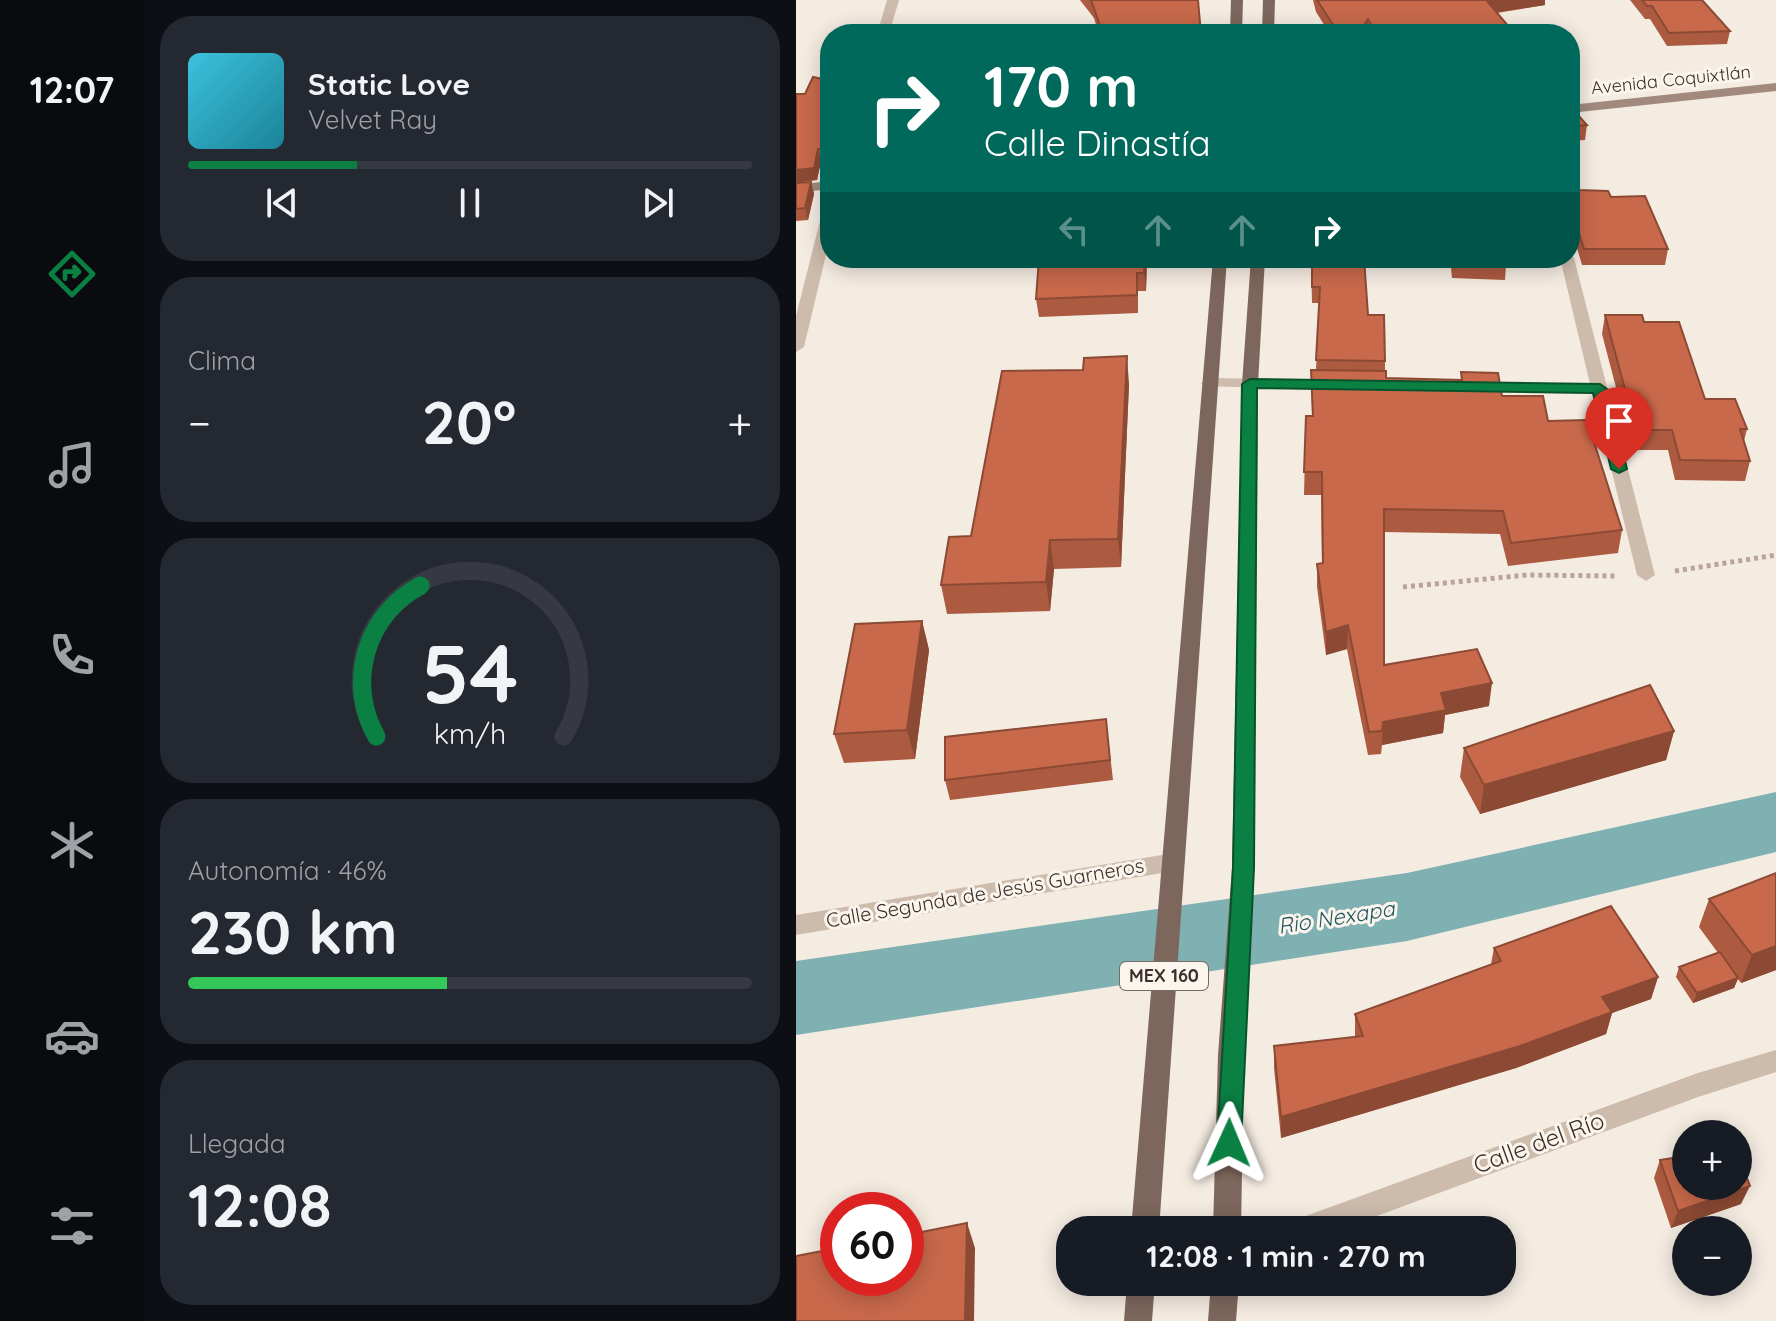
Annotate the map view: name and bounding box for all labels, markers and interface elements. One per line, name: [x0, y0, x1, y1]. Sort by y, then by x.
text: 170 m: [984, 51, 1138, 121]
icon: right: [852, 56, 956, 160]
street label: Avenida Coquixtlán: [1590, 60, 1752, 99]
text: Static Love: [308, 65, 470, 103]
text: 12:07: [30, 67, 114, 112]
text: Velvet Ray: [308, 103, 437, 136]
text: Calle Dinastía: [984, 120, 1211, 165]
icon: previous: [260, 181, 304, 225]
icon: pause: [448, 181, 492, 225]
icon: next: [636, 181, 680, 225]
icon: left: [1052, 208, 1096, 252]
icon: ahead: [1136, 208, 1180, 252]
icon: ahead: [1220, 208, 1264, 252]
icon: right: [1304, 208, 1348, 252]
icon: directions: [44, 246, 100, 302]
text: Clima: [188, 344, 256, 377]
text: 20°: [422, 384, 516, 459]
pin: [1585, 387, 1653, 469]
text: −: [188, 395, 211, 450]
text: +: [727, 395, 752, 450]
icon: arrive: [1597, 399, 1641, 443]
icon: music: [44, 437, 100, 493]
text: 54: [422, 619, 518, 723]
icon: phone: [44, 627, 100, 683]
text: km/h: [434, 715, 506, 751]
icon: climate: [44, 817, 100, 873]
street label: Calle Segunda de Jesús Guarneros: [824, 852, 1146, 933]
text: Autonomía · 46%: [188, 854, 387, 887]
text: 230 km: [188, 894, 397, 969]
water label: Rio Nexapa: [1276, 894, 1398, 940]
road number: MEX 160: [1120, 962, 1208, 990]
icon: car: [44, 1008, 100, 1064]
position arrow: [1187, 1101, 1271, 1185]
street label: Calle del Río: [1469, 1105, 1608, 1180]
map controls: [1672, 1120, 1752, 1296]
button: +: [1672, 1120, 1752, 1200]
text: Llegada: [188, 1127, 285, 1160]
text: 12:08: [188, 1167, 332, 1242]
speed limit sign: 60: [820, 1192, 924, 1296]
icon: filters: [44, 1198, 100, 1254]
button: −: [1672, 1216, 1752, 1296]
text: 12:08 · 1 min · 270 m: [1146, 1237, 1426, 1275]

